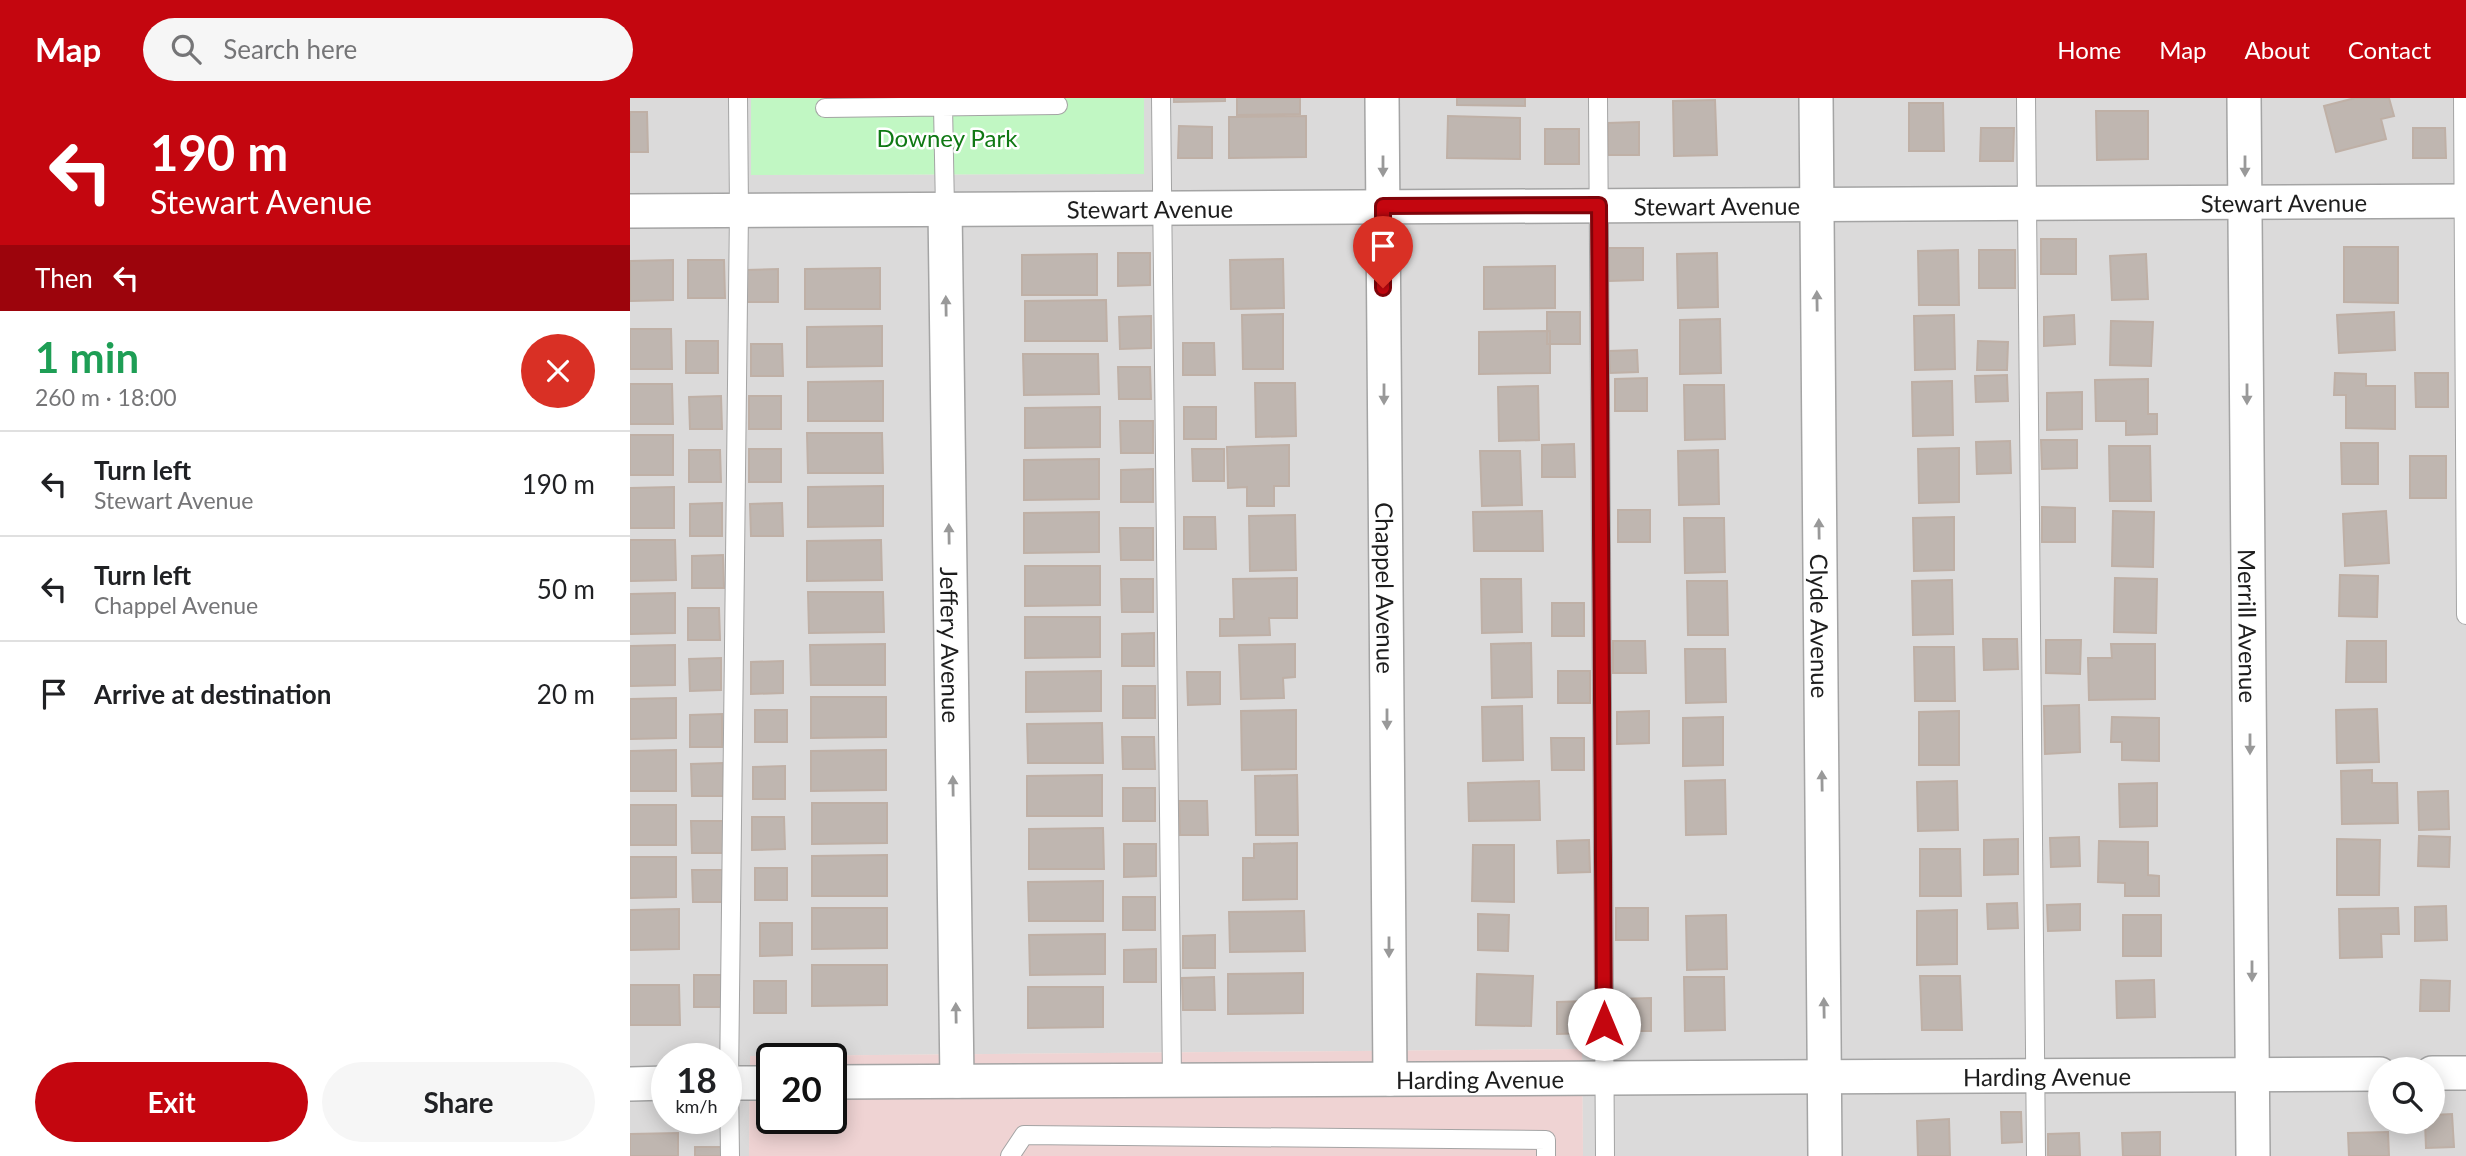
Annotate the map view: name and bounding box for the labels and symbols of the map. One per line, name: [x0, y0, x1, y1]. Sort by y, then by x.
park label: Downey Park: [877, 123, 1018, 152]
one-way arrow: [1377, 155, 1388, 177]
one-way arrow: [2239, 155, 2251, 177]
street label: Stewart Avenue: [2201, 187, 2367, 217]
street label: Stewart Avenue: [1634, 190, 1800, 220]
street label: Stewart Avenue: [1067, 193, 1233, 223]
pin: [1353, 216, 1413, 288]
one-way arrow: [1811, 290, 1823, 312]
one-way arrow: [940, 295, 952, 317]
one-way arrow: [1378, 383, 1390, 405]
one-way arrow: [2241, 383, 2253, 405]
street label: Chappel Avenue: [1371, 502, 1401, 674]
one-way arrow: [1814, 518, 1825, 540]
one-way arrow: [944, 522, 955, 544]
street label: Merrill Avenue: [2233, 549, 2264, 703]
street label: Clyde Avenue: [1805, 553, 1836, 698]
street label: Jeffery Avenue: [935, 567, 967, 723]
one-way arrow: [1381, 708, 1393, 730]
one-way arrow: [2244, 733, 2256, 755]
one-way arrow: [1816, 770, 1828, 792]
one-way arrow: [947, 774, 959, 796]
one-way arrow: [1383, 936, 1395, 958]
one-way arrow: [2246, 960, 2257, 982]
position arrow: [1567, 987, 1641, 1061]
one-way arrow: [1818, 997, 1830, 1019]
one-way arrow: [950, 1002, 962, 1024]
speed limit sign: 20: [756, 1043, 847, 1134]
street label: Harding Avenue: [1963, 1061, 2131, 1091]
street label: Harding Avenue: [1396, 1064, 1564, 1094]

